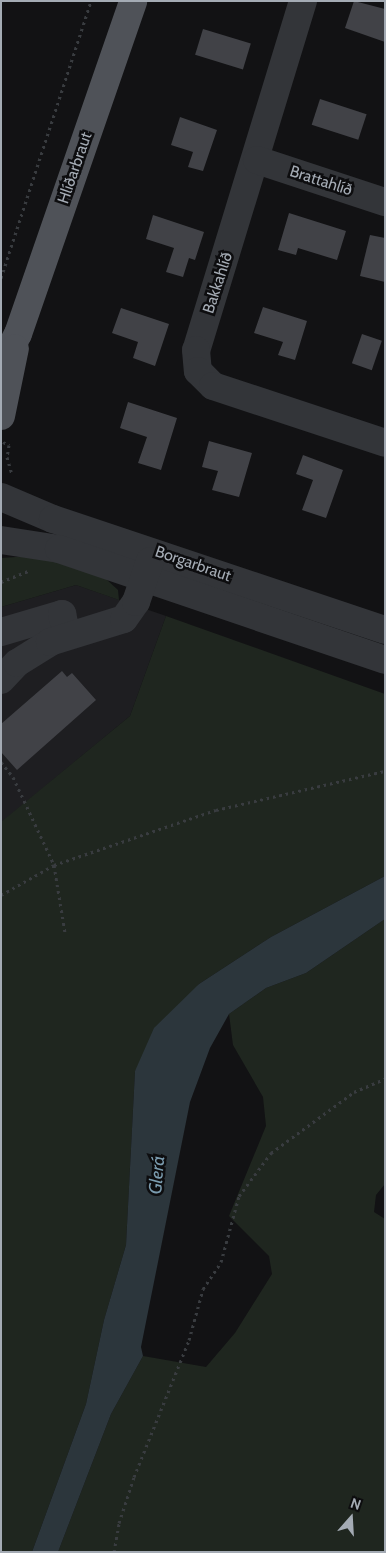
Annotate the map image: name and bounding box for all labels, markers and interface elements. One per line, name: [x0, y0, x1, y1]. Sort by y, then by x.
street label: Hlíðarbraut: [54, 130, 96, 206]
street label: Brattahlíð: [287, 162, 355, 200]
street label: Bakkahlíð: [199, 250, 237, 316]
street label: Borgarbraut: [152, 542, 234, 586]
water label: Glerá: [145, 1155, 169, 1195]
north arrow: [326, 1493, 376, 1543]
text: N: [348, 1494, 363, 1514]

